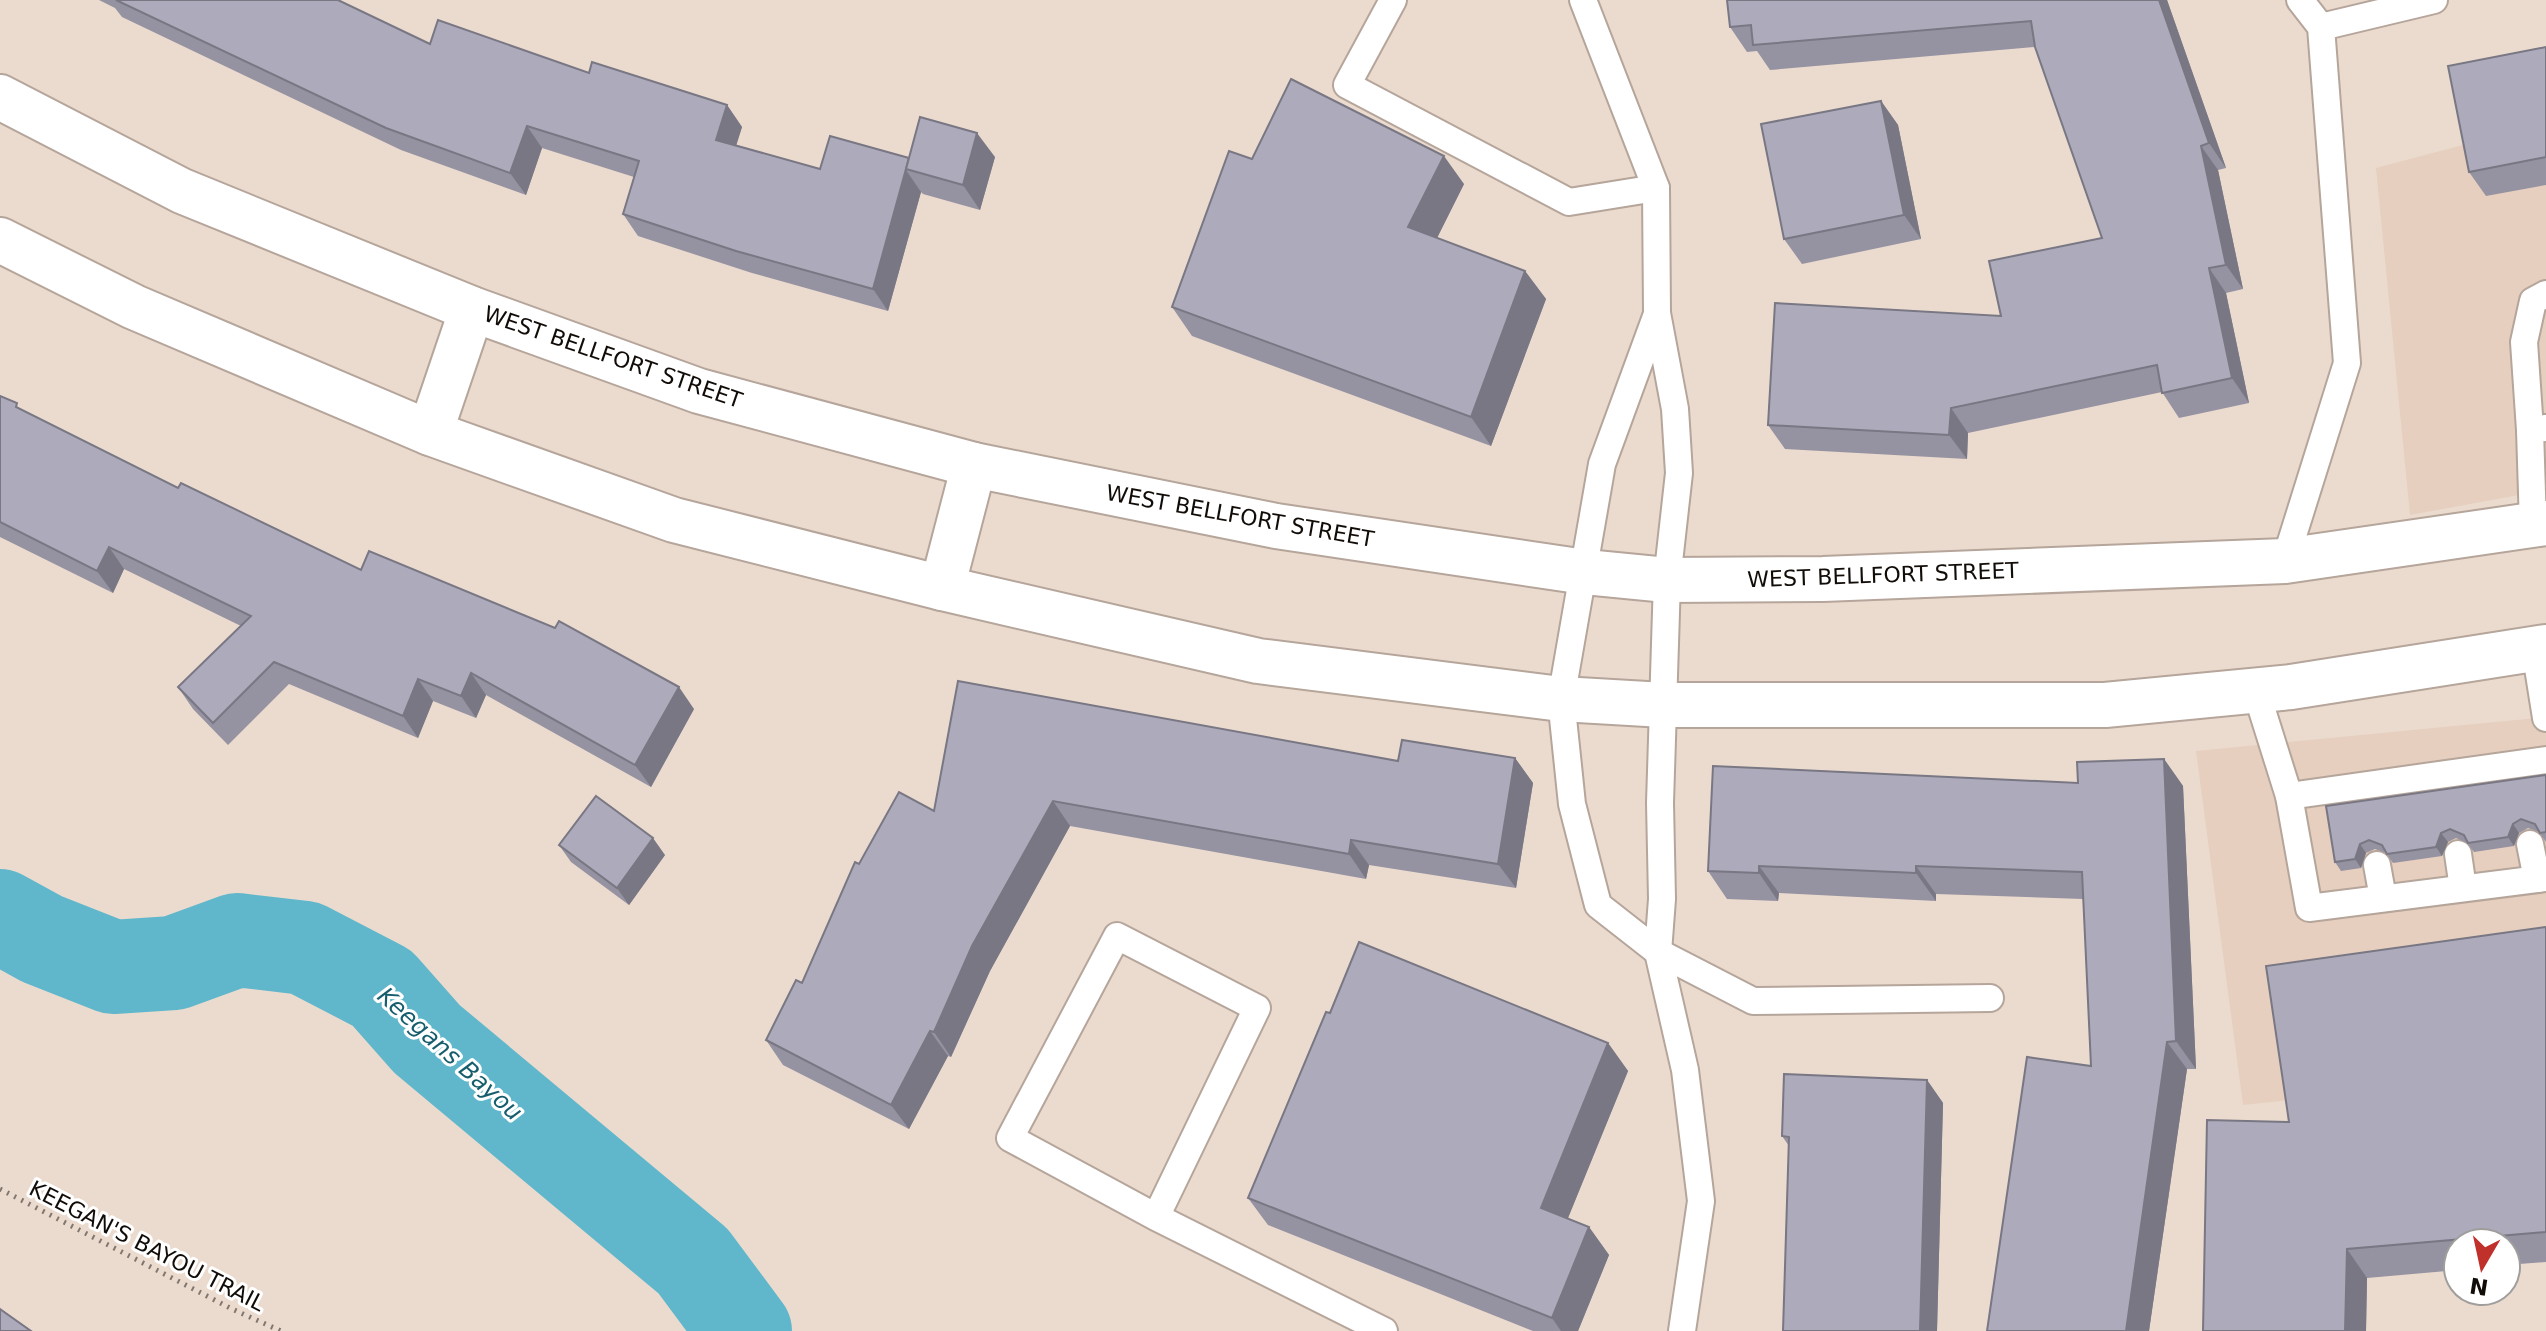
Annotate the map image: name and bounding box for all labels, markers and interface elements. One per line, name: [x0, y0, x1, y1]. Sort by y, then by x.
street label: WEST BELLFORT STREET: [481, 301, 746, 413]
street label: WEST BELLFORT STREET: [1104, 480, 1376, 552]
street label: WEST BELLFORT STREET: [1747, 558, 2020, 592]
water label: Keegans Bayou: [372, 982, 528, 1126]
street label: KEEGAN'S BAYOU TRAIL: [25, 1176, 269, 1317]
north arrow: [2442, 1227, 2522, 1307]
text: N: [2468, 1272, 2490, 1300]

